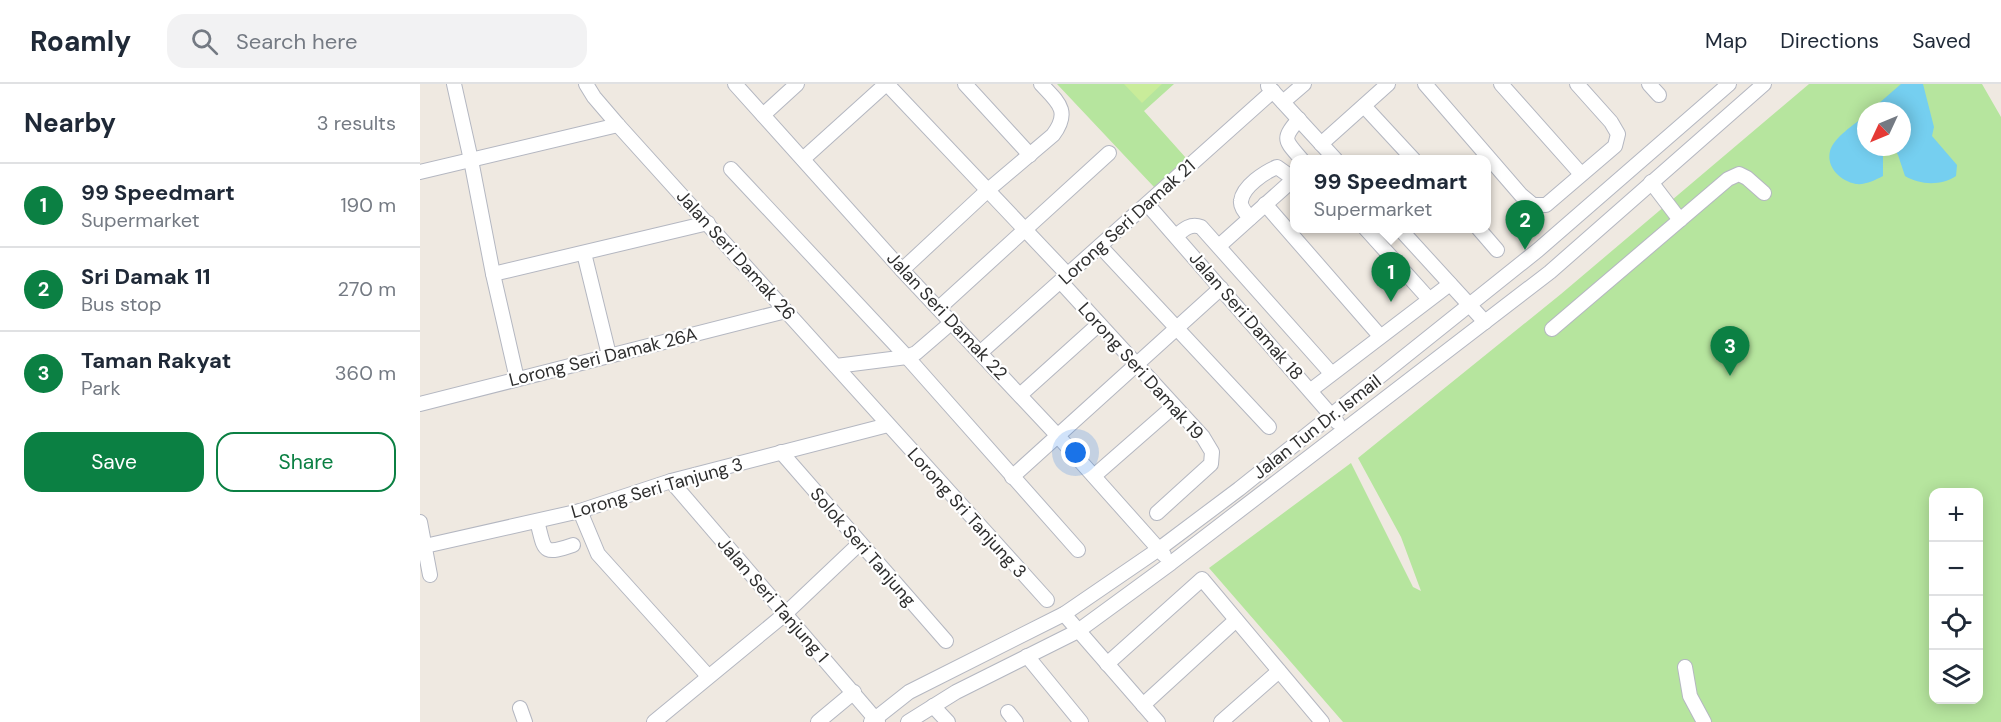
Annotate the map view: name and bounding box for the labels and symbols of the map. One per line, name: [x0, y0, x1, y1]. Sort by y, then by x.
north arrow: [1857, 102, 1911, 156]
street label: Lorong Seri Damak 21: [1053, 154, 1201, 290]
street label: Jalan Seri Damak 26: [671, 185, 801, 325]
pin: 2: [1506, 200, 1544, 250]
street label: Jalan Seri Damak 22: [881, 247, 1013, 385]
street label: Jalan Seri Damak 18: [1184, 247, 1308, 385]
pin: 1: [1372, 252, 1410, 302]
street label: Lorong Seri Damak 19: [1073, 297, 1209, 445]
street label: Lorong Seri Damak 26A: [506, 322, 700, 392]
pin: 3: [1710, 326, 1750, 376]
street label: Jalan Tun Dr. Ismail: [1248, 369, 1386, 485]
your location: [1061, 438, 1090, 467]
street label: Lorong Sri Tanjung 3: [902, 443, 1032, 583]
street label: Lorong Seri Tanjung 3: [568, 452, 746, 524]
street label: Solok Seri Tanjung: [805, 483, 921, 611]
street label: Jalan Seri Tanjung 1: [712, 532, 834, 668]

